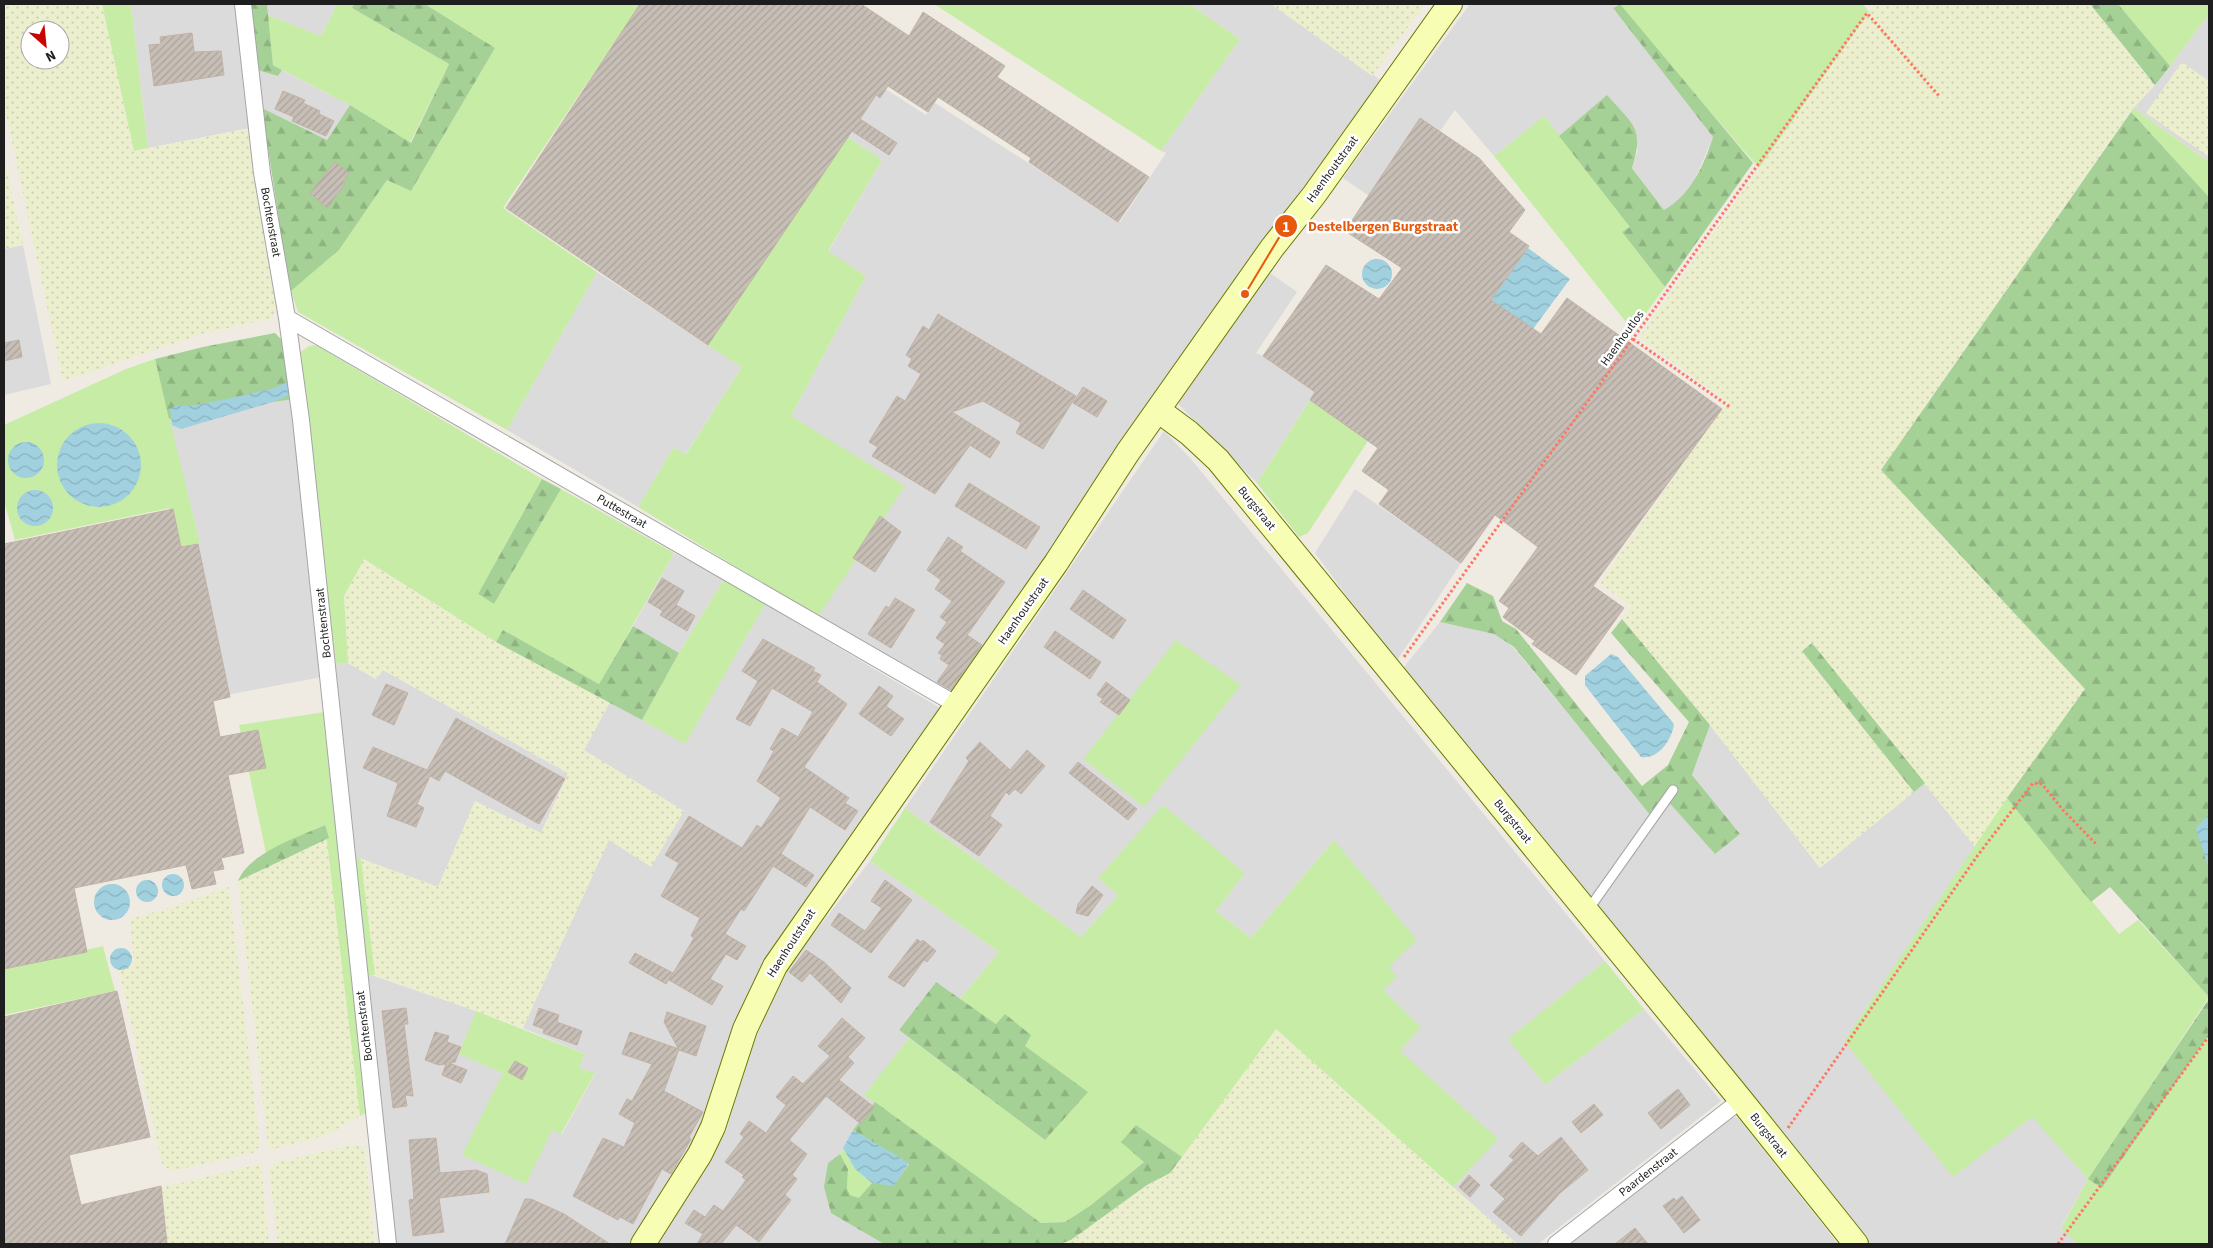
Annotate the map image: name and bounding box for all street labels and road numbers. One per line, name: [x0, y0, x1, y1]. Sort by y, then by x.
street label: Haenhoutstraat: [1302, 132, 1362, 206]
street label: Bochtenstraat: [256, 186, 285, 258]
street label: Haenhoutlos: [1597, 307, 1648, 369]
street label: Burgstraat: [1234, 483, 1280, 534]
street label: Puttestraat: [593, 490, 650, 533]
street label: Haenhoutstraat: [994, 574, 1053, 648]
street label: Bochtenstraat: [311, 587, 336, 659]
street label: Burgstraat: [1490, 796, 1536, 847]
street label: Haenhoutstraat: [763, 906, 820, 981]
street label: Bochtenstraat: [352, 990, 377, 1062]
street label: Burgstraat: [1746, 1109, 1791, 1161]
street label: Paardenstraat: [1615, 1144, 1681, 1201]

